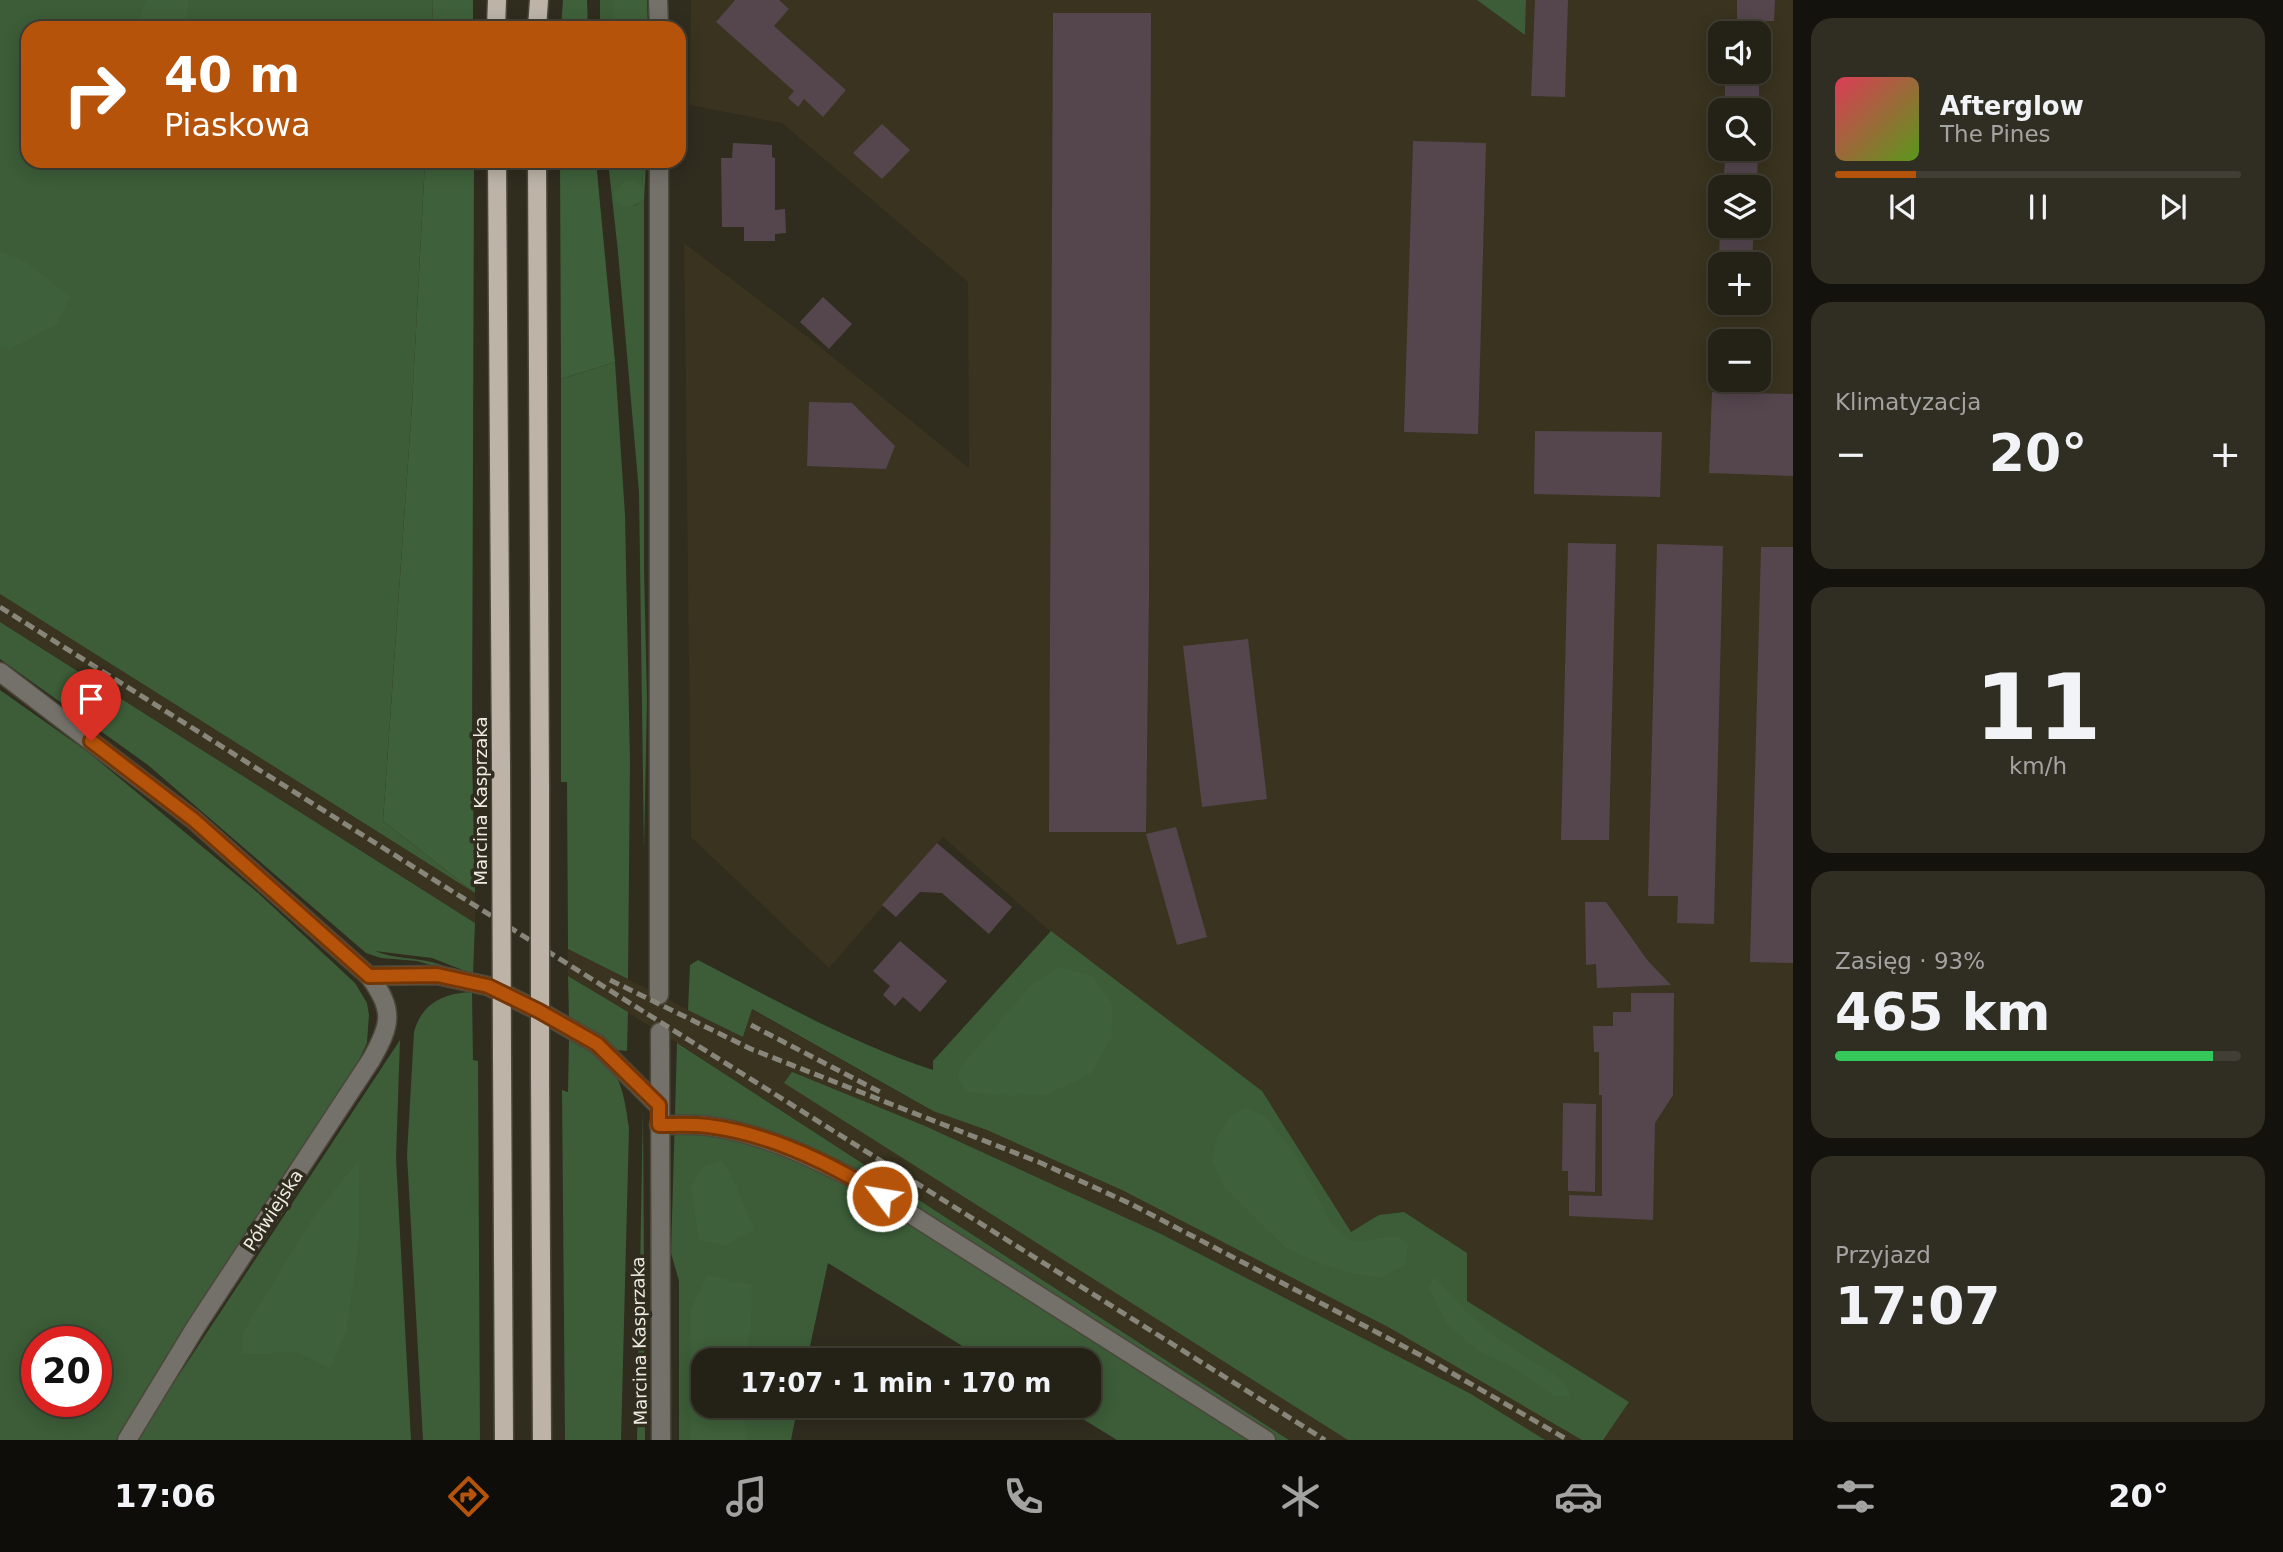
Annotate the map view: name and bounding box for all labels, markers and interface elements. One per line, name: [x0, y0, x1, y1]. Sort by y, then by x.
map controls: [1708, 21, 1771, 392]
button: sound: [1708, 21, 1771, 84]
text: 40 m: [164, 47, 300, 104]
icon: right: [49, 49, 140, 140]
text: Afterglow: [1940, 91, 2084, 121]
button: search: [1708, 98, 1771, 161]
text: Piaskowa: [164, 106, 311, 144]
text: The Pines: [1940, 121, 2051, 147]
button: layers: [1708, 175, 1771, 238]
icon: previous: [1884, 188, 1922, 226]
icon: pause: [2019, 188, 2057, 226]
icon: next: [2154, 188, 2192, 226]
button: +: [1708, 252, 1771, 315]
button: −: [1708, 329, 1771, 392]
text: Klimatyzacja: [1835, 389, 1981, 415]
text: 20°: [1989, 423, 2087, 483]
text: −: [1835, 432, 1867, 476]
text: +: [2209, 432, 2241, 476]
text: 11: [1975, 655, 2101, 760]
pin: [61, 669, 121, 741]
icon: arrive: [72, 680, 110, 718]
street label: Marcina Kasprzaka: [470, 717, 491, 885]
text: km/h: [2009, 753, 2067, 779]
text: Zasięg · 93%: [1835, 948, 1985, 974]
text: 465 km: [1835, 982, 2050, 1042]
position arrow: [845, 1159, 919, 1233]
street label: Półwiejska: [239, 1165, 307, 1255]
text: Przyjazd: [1835, 1242, 1931, 1268]
street label: Marcina Kasprzaka: [627, 1256, 651, 1426]
text: 17:07: [1835, 1276, 2001, 1336]
speed limit sign: 20: [21, 1326, 112, 1417]
text: 17:07 · 1 min · 170 m: [741, 1368, 1051, 1398]
icon: directions: [444, 1472, 493, 1521]
icon: music: [722, 1472, 771, 1521]
icon: phone: [999, 1472, 1048, 1521]
icon: climate: [1276, 1472, 1325, 1521]
icon: car: [1554, 1472, 1603, 1521]
icon: filters: [1831, 1472, 1880, 1521]
text: 17:06: [114, 1477, 216, 1515]
text: 20°: [2108, 1477, 2169, 1515]

